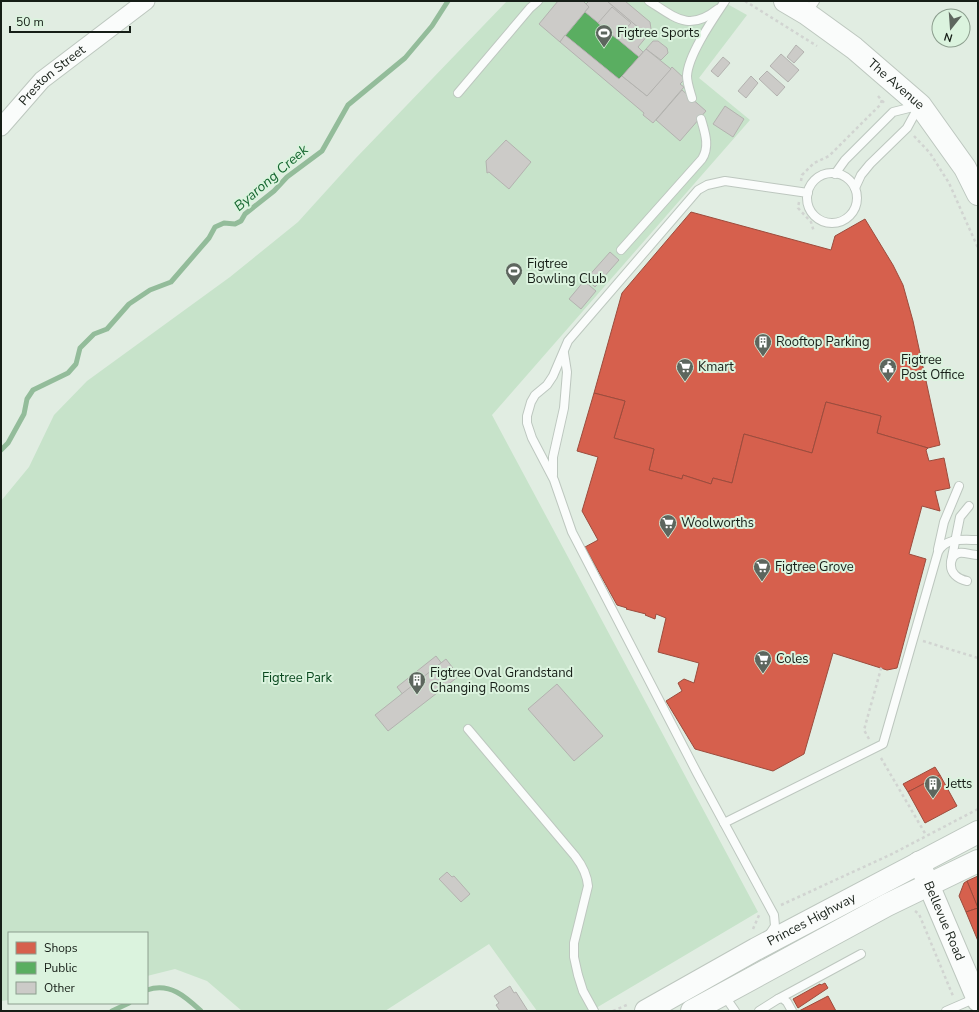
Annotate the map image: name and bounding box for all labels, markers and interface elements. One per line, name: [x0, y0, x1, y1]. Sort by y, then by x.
scale bar: [10, 8, 130, 34]
north arrow: [931, 8, 971, 48]
text: 50 m: [16, 14, 44, 30]
sports icon: Figtree Sports: [594, 23, 614, 48]
place label: Figtree Sports: [617, 24, 700, 42]
text: N: [942, 29, 954, 45]
street label: Preston Street: [15, 41, 90, 109]
street label: The Avenue: [864, 55, 928, 114]
water label: Byarong Creek: [230, 140, 313, 216]
place label: Figtree Bowling Club: [527, 255, 607, 288]
sports icon: Figtree Bowling Club: [504, 261, 524, 286]
building icon: Rooftop Parking: [753, 332, 773, 357]
place label: Rooftop Parking: [776, 333, 870, 351]
place label: Figtree Post Office: [901, 351, 964, 384]
supermarket icon: Kmart: [675, 357, 695, 382]
public building icon: Figtree Post Office: [878, 357, 898, 382]
place label: Kmart: [698, 358, 734, 376]
supermarket icon: Woolworths: [658, 513, 678, 538]
place label: Woolworths: [681, 514, 754, 532]
supermarket icon: Figtree Grove: [752, 557, 772, 582]
place label: Figtree Grove: [775, 558, 854, 576]
supermarket icon: Coles: [753, 649, 773, 674]
place label: Coles: [776, 650, 808, 668]
place label: Figtree Oval Grandstand Changing Rooms: [430, 664, 573, 697]
park label: Figtree Park: [262, 669, 333, 687]
building icon: Figtree Oval Grandstand Changing Rooms: [407, 670, 427, 695]
building icon: Jetts: [923, 774, 943, 799]
place label: Jetts: [945, 775, 972, 793]
street label: Bellevue Road: [919, 878, 969, 963]
street label: Princes Highway: [764, 889, 859, 951]
legend: [8, 932, 148, 1004]
text: Shops: [44, 940, 78, 956]
text: Public: [44, 960, 78, 976]
text: Other: [44, 980, 76, 996]

